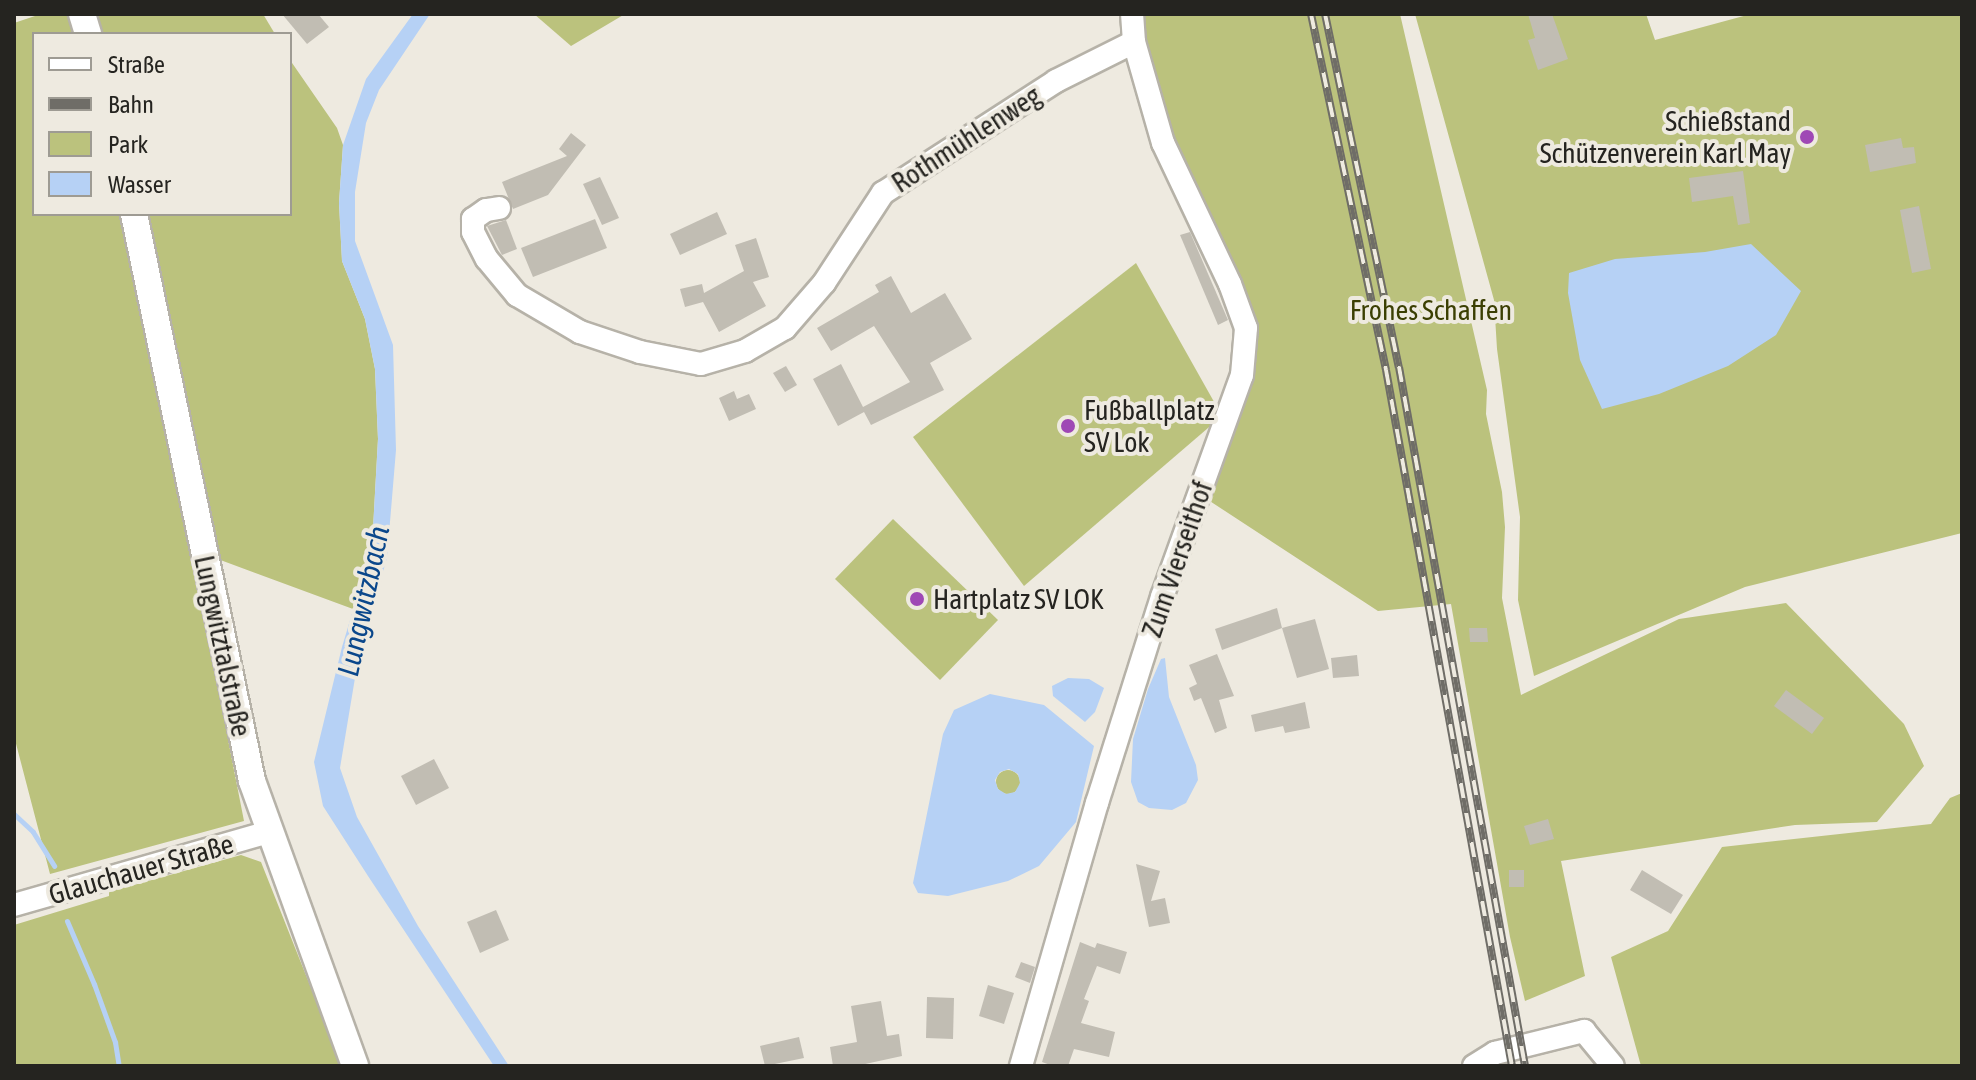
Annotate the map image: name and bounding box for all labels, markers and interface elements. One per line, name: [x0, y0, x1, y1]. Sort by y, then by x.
legend: [32, 32, 292, 216]
text: Straße: [108, 51, 165, 78]
street label: Rothmühlenweg: [885, 78, 1047, 200]
text: Bahn: [108, 91, 154, 118]
place label: Schießstand Schützenverein Karl May: [1540, 104, 1791, 170]
marker: Schießstand Schützenverein Karl May: [1798, 128, 1816, 146]
text: Park: [108, 131, 148, 158]
text: Wasser: [108, 171, 171, 198]
park label: Frohes Schaffen: [1350, 293, 1512, 327]
place label: Fußballplatz SV Lok: [1084, 393, 1215, 459]
marker: Fußballplatz SV Lok: [1059, 417, 1077, 435]
street label: Zum Vierseithof: [1135, 477, 1219, 641]
water label: Lungwitzbach: [330, 523, 396, 679]
street label: Lungwitztalstraße: [187, 552, 259, 740]
place label: Hartplatz SV LOK: [933, 582, 1104, 616]
marker: Hartplatz SV LOK: [908, 590, 926, 608]
street label: Glauchauer Straße: [45, 827, 237, 911]

